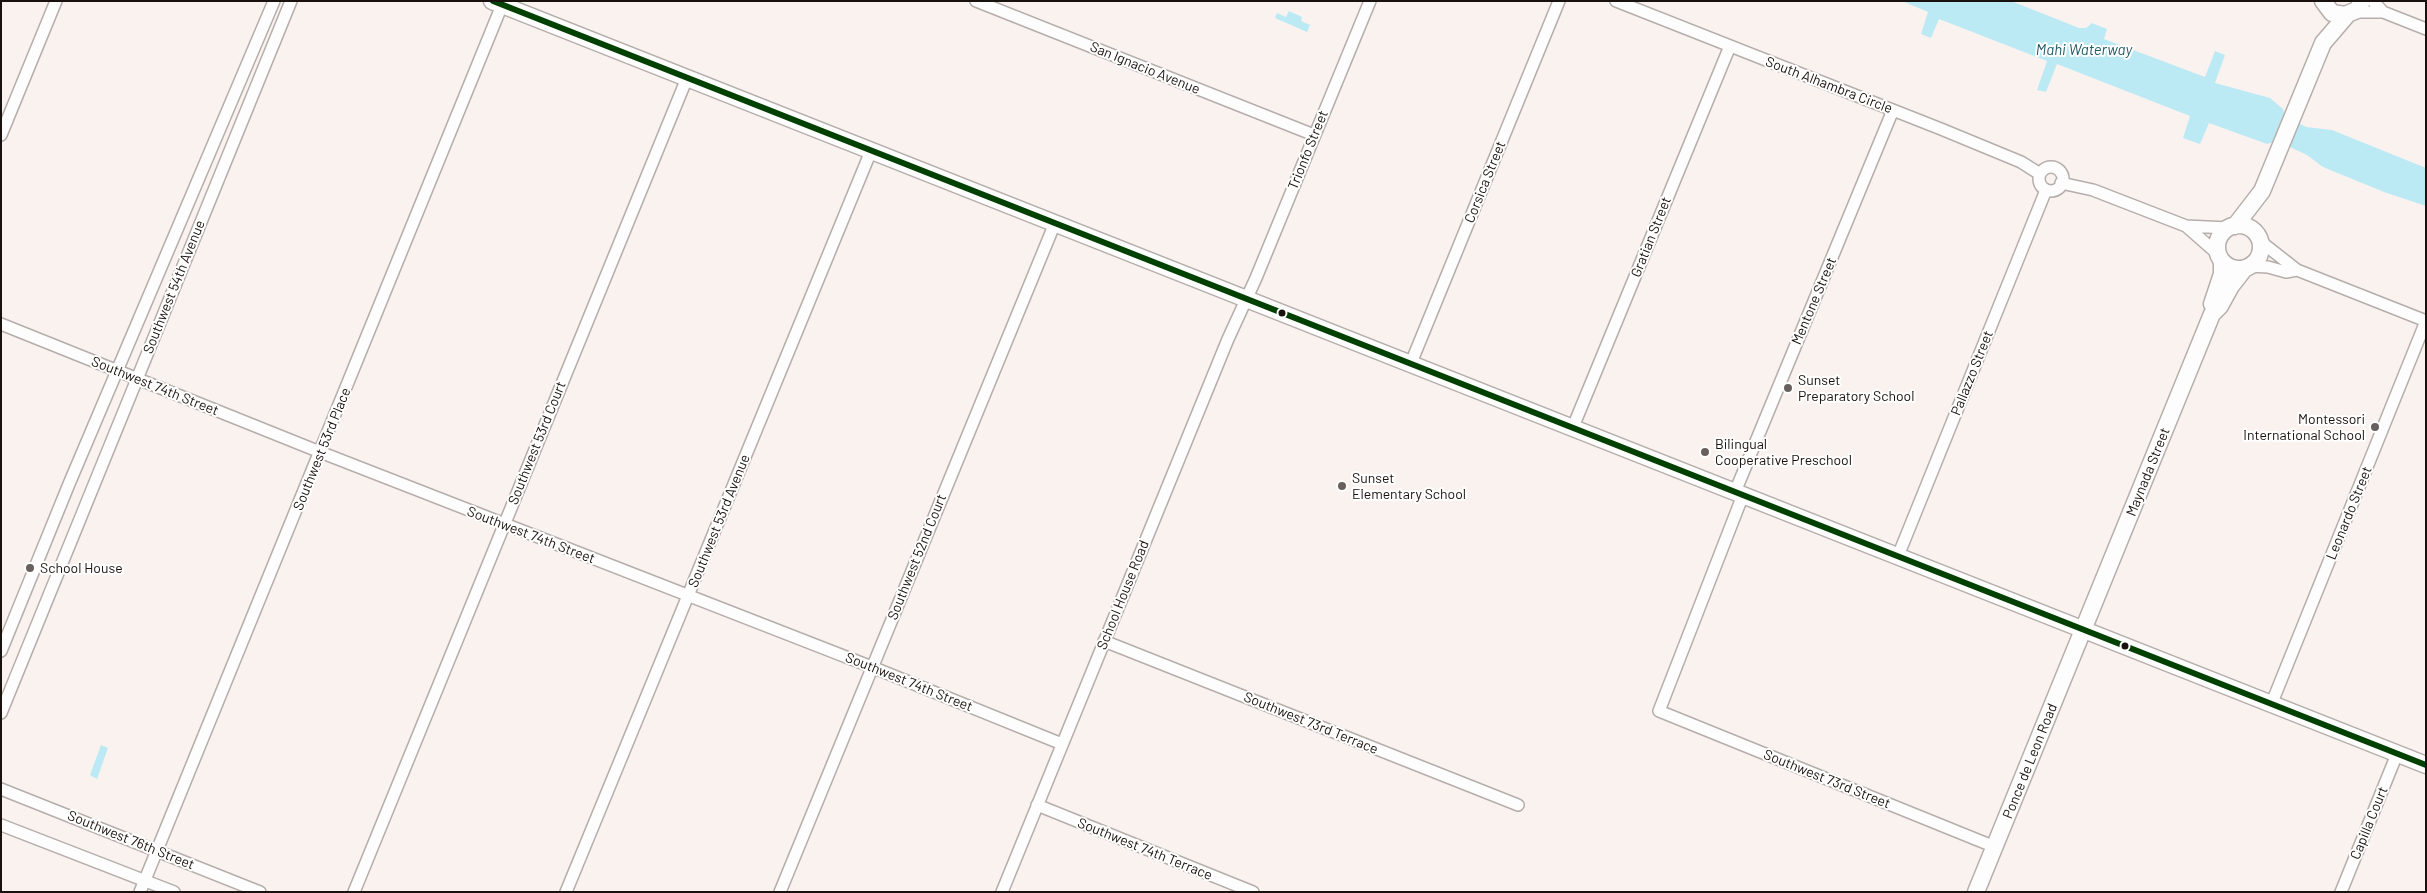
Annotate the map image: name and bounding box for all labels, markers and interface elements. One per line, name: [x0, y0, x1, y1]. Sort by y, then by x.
street label: San Ignacio Avenue: [1088, 38, 1202, 98]
water label: Mahi Waterway: [2036, 41, 2132, 59]
street label: South Alhambra Circle: [1763, 53, 1895, 117]
street label: Trionfo Street: [1284, 108, 1332, 192]
street label: Corsica Street: [1461, 139, 1509, 225]
street label: Gratian Street: [1627, 194, 1675, 280]
street label: Southwest 54th Avenue: [140, 218, 208, 356]
street label: Mentone Street: [1788, 255, 1840, 347]
unlabelled marker: [1277, 308, 1287, 318]
street label: Pallazzo Street: [1947, 328, 1997, 418]
street label: Southwest 74th Street: [89, 353, 221, 419]
place label: Sunset Preparatory School: [1798, 372, 1914, 404]
street label: Southwest 53rd Court: [505, 379, 569, 507]
marker: Sunset Preparatory School: [1782, 382, 1794, 394]
street label: Southwest 53rd Place: [290, 385, 354, 513]
place label: Montessori International School: [2243, 411, 2365, 444]
marker: Montessori International School: [2369, 421, 2381, 433]
street label: Maynada Street: [2123, 425, 2173, 519]
place label: Bilingual Cooperative Preschool: [1715, 436, 1852, 468]
marker: Bilingual Cooperative Preschool: [1699, 446, 1711, 458]
street label: Southwest 53rd Avenue: [685, 452, 753, 590]
street label: Leonardo Street: [2323, 464, 2375, 562]
place label: Sunset Elementary School: [1352, 470, 1466, 502]
marker: Sunset Elementary School: [1336, 480, 1348, 492]
street label: Southwest 52nd Court: [884, 492, 950, 622]
street label: Southwest 74th Street: [465, 503, 597, 567]
street label: School House Road: [1093, 538, 1153, 652]
place label: School House: [40, 560, 123, 576]
marker: School House: [24, 562, 36, 574]
unlabelled marker: [2120, 641, 2130, 651]
street label: Southwest 74th Street: [843, 649, 975, 715]
street label: Southwest 73rd Terrace: [1241, 688, 1381, 758]
street label: Ponce de Leon Road: [1999, 701, 2061, 821]
street label: Southwest 73rd Street: [1761, 746, 1893, 812]
street label: Capilla Court: [2347, 784, 2391, 862]
street label: Southwest 76th Street: [65, 807, 197, 873]
street label: Southwest 74th Terrace: [1075, 814, 1215, 884]

